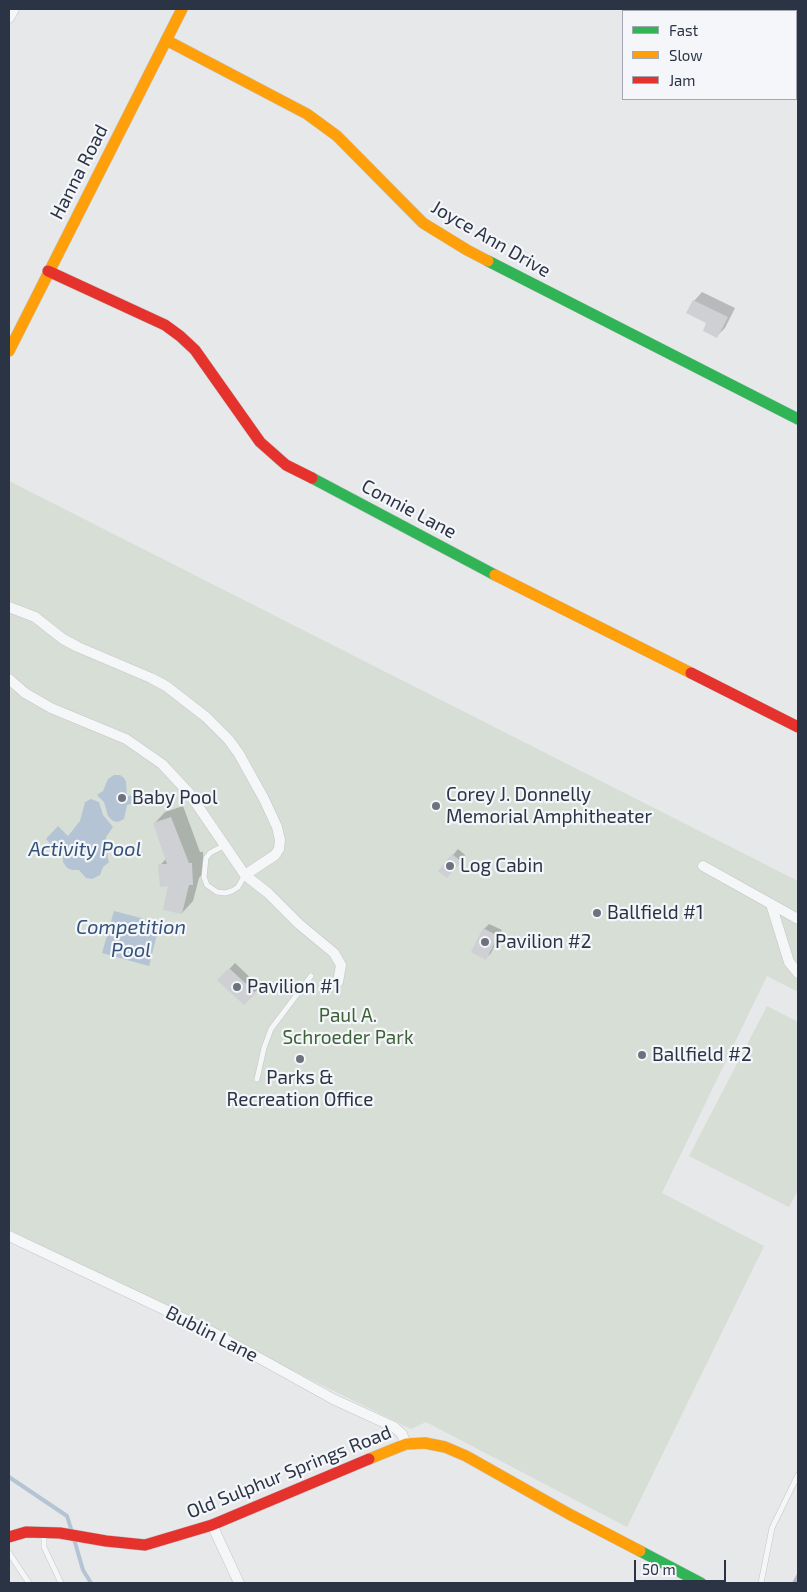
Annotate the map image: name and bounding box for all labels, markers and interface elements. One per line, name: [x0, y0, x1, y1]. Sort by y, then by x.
legend: [622, 10, 797, 100]
text: Fast: [669, 21, 698, 39]
text: Slow: [669, 46, 703, 64]
text: Jam: [669, 71, 695, 89]
street label: Hanna Road: [45, 121, 113, 223]
street label: Joyce Ann Drive: [427, 196, 555, 282]
street label: Connie Lane: [358, 474, 460, 544]
place label: Corey J. Donnelly Memorial Amphitheater: [446, 784, 652, 828]
place label: Baby Pool: [132, 787, 218, 809]
marker: Baby Pool: [116, 792, 128, 804]
marker: Corey J. Donnelly Memorial Amphitheater: [430, 800, 442, 812]
water label: Activity Pool: [28, 837, 142, 861]
place label: Log Cabin: [460, 855, 543, 877]
marker: Log Cabin: [444, 860, 456, 872]
place label: Ballfield #1: [607, 902, 703, 924]
marker: Ballfield #1: [591, 907, 603, 919]
water label: Competition Pool: [76, 915, 186, 962]
place label: Pavilion #2: [495, 931, 591, 953]
marker: Pavilion #2: [479, 936, 491, 948]
place label: Pavilion #1: [247, 976, 340, 998]
marker: Pavilion #1: [231, 981, 243, 993]
park label: Paul A. Schroeder Park: [282, 1005, 414, 1049]
place label: Ballfield #2: [652, 1044, 752, 1066]
marker: Ballfield #2: [636, 1049, 648, 1061]
marker: Parks & Recreation Office: [294, 1053, 306, 1065]
place label: Parks & Recreation Office: [227, 1067, 373, 1111]
street label: Bublin Lane: [162, 1301, 262, 1367]
street label: Old Sulphur Springs Road: [183, 1420, 395, 1524]
scale bar: [637, 1550, 730, 1582]
text: 50 m: [642, 1560, 676, 1578]

